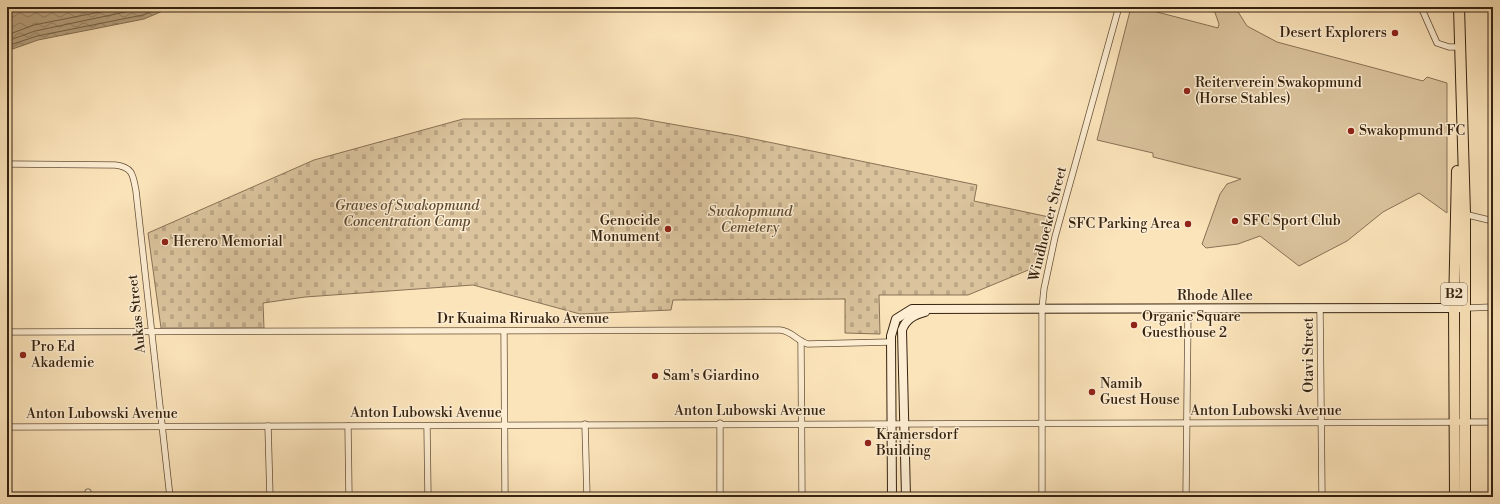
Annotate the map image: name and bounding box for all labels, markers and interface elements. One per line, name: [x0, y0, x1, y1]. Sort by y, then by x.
place label: Desert Explorers: [1280, 24, 1387, 42]
marker: Desert Explorers: [1390, 28, 1400, 38]
place label: Reiterverein Swakopmund (Horse Stables): [1195, 74, 1362, 108]
marker: Reiterverein Swakopmund (Horse Stables): [1182, 86, 1192, 96]
place label: Swakopmund FC: [1359, 122, 1465, 140]
marker: Swakopmund FC: [1346, 126, 1356, 136]
street label: Windhoeker Street: [1025, 165, 1071, 284]
park label: Graves of Swakopmund Concentration Camp: [335, 197, 480, 231]
park label: Swakopmund Cemetery: [708, 203, 793, 237]
place label: Genocide Monument: [591, 212, 660, 246]
place label: SFC Sport Club: [1243, 212, 1341, 230]
place label: SFC Parking Area: [1068, 215, 1181, 233]
marker: SFC Sport Club: [1230, 216, 1240, 226]
marker: SFC Parking Area: [1183, 219, 1193, 229]
marker: Genocide Monument: [663, 224, 673, 234]
place label: Herero Memorial: [173, 233, 283, 251]
marker: Herero Memorial: [160, 237, 170, 247]
street label: Aukas Street: [124, 274, 150, 355]
road number: B2: [1441, 283, 1467, 305]
street label: Rhode Allee: [1177, 287, 1253, 305]
place label: Organic Square Guesthouse 2: [1142, 308, 1241, 342]
street label: Dr Kuaima Riruako Avenue: [437, 310, 609, 328]
street label: Otavi Street: [1300, 317, 1318, 393]
marker: Organic Square Guesthouse 2: [1129, 320, 1139, 330]
place label: Pro Ed Akademie: [30, 338, 94, 372]
marker: Pro Ed Akademie: [18, 350, 28, 360]
place label: Sam's Giardino: [663, 367, 759, 385]
marker: Sam's Giardino: [650, 371, 660, 381]
place label: Namib Guest House: [1100, 375, 1180, 409]
marker: Namib Guest House: [1087, 387, 1097, 397]
street label: Anton Lubowski Avenue: [673, 402, 826, 420]
street label: Anton Lubowski Avenue: [1189, 402, 1342, 420]
street label: Anton Lubowski Avenue: [349, 404, 502, 422]
street label: Anton Lubowski Avenue: [25, 405, 178, 423]
place label: Kramersdorf Building: [875, 426, 959, 460]
marker: Kramersdorf Building: [863, 438, 873, 448]

